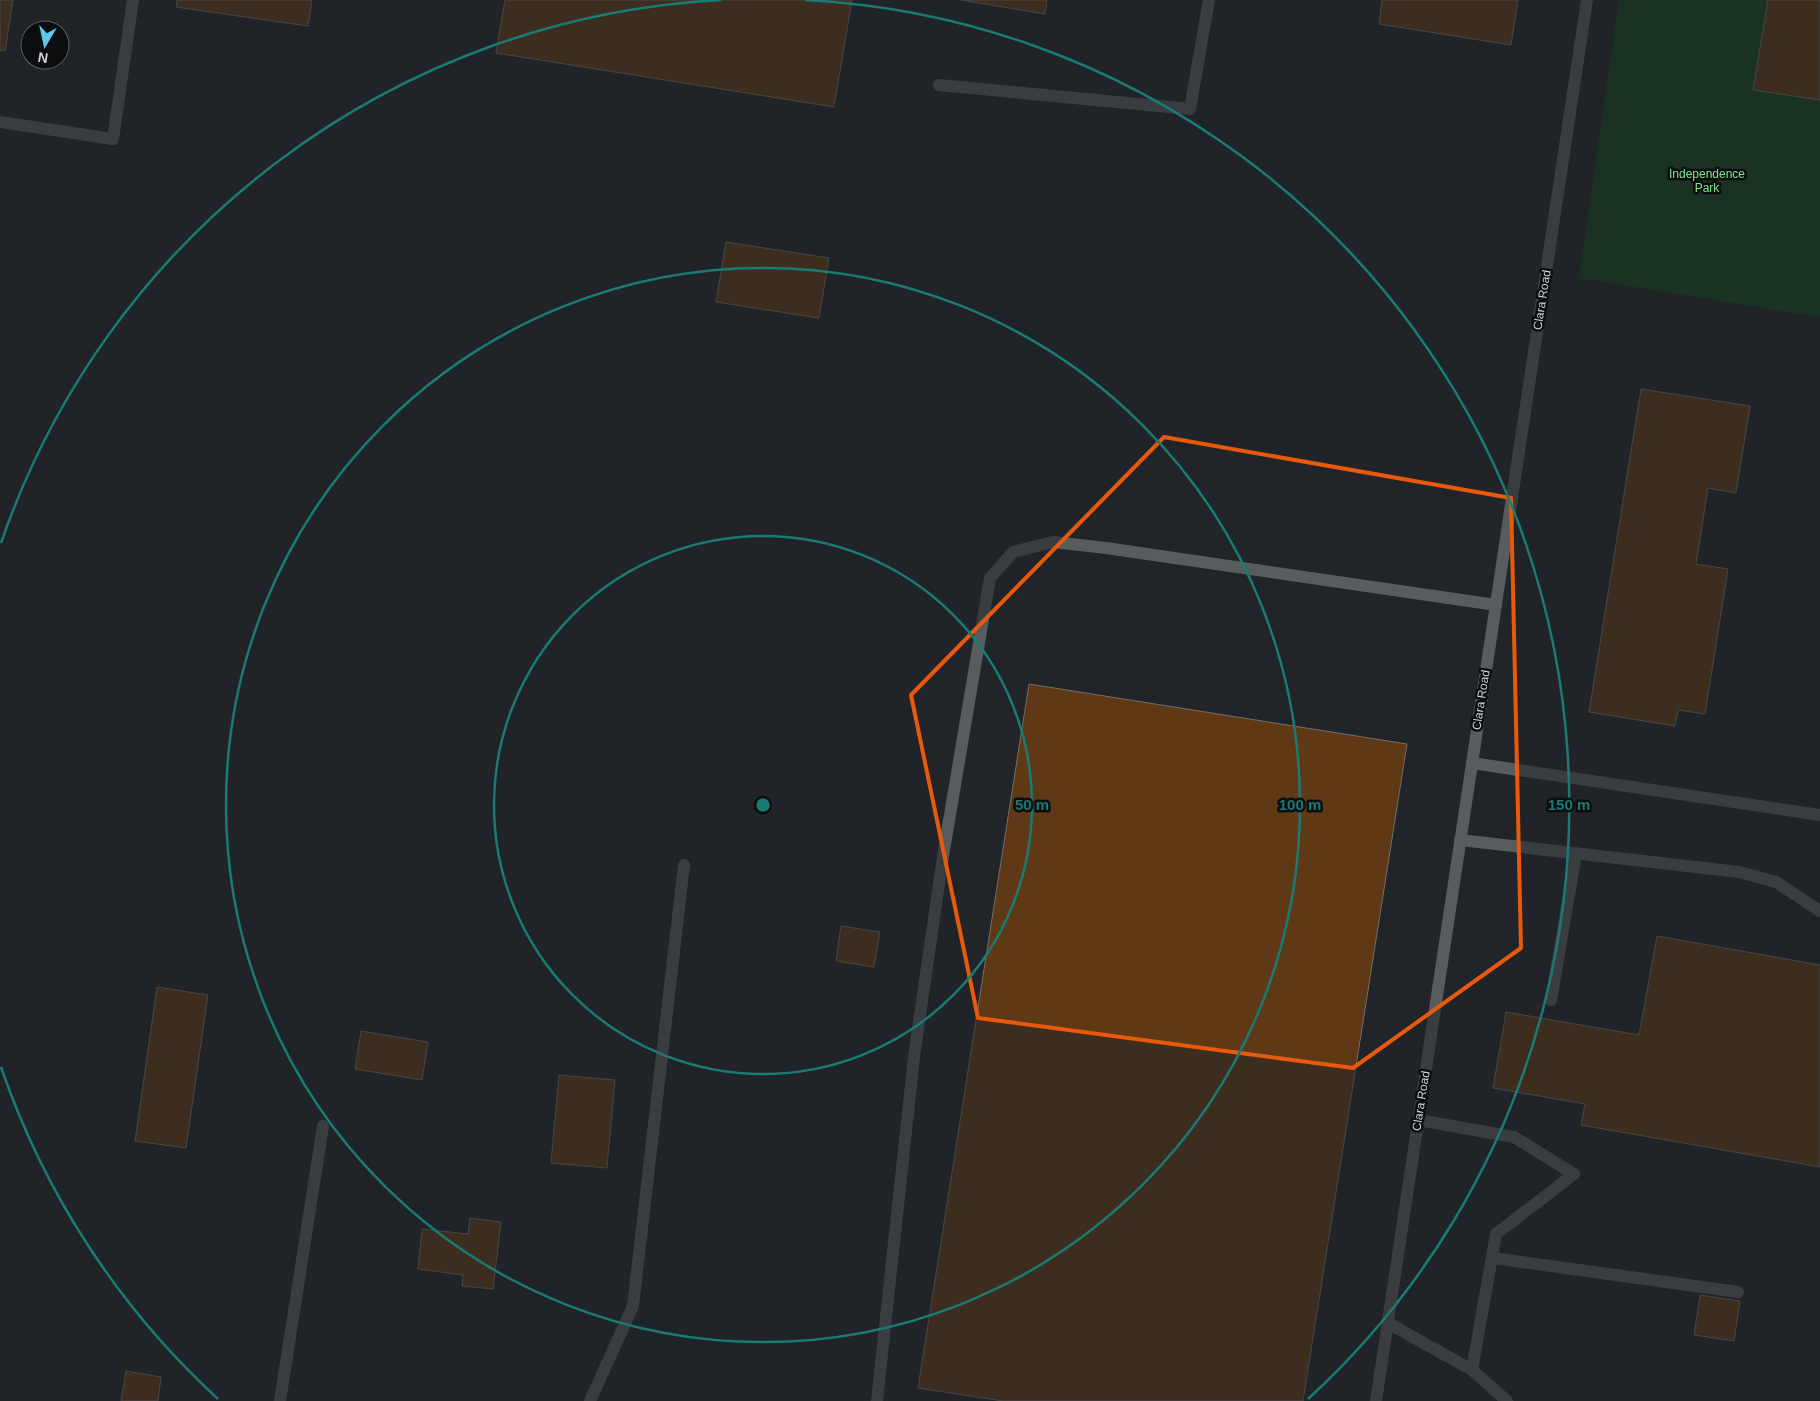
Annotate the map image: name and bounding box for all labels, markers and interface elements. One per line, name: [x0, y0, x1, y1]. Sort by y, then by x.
north arrow: [20, 20, 70, 70]
text: N: [37, 49, 49, 67]
park label: Independence Park: [1669, 167, 1745, 195]
street label: Clara Road: [1530, 269, 1554, 331]
street label: Clara Road: [1469, 669, 1493, 731]
centre of rings: [754, 796, 772, 814]
text: 50 m: [1015, 796, 1049, 813]
text: 100 m: [1279, 796, 1321, 813]
text: 150 m: [1548, 796, 1590, 813]
street label: Clara Road: [1409, 1070, 1433, 1132]

